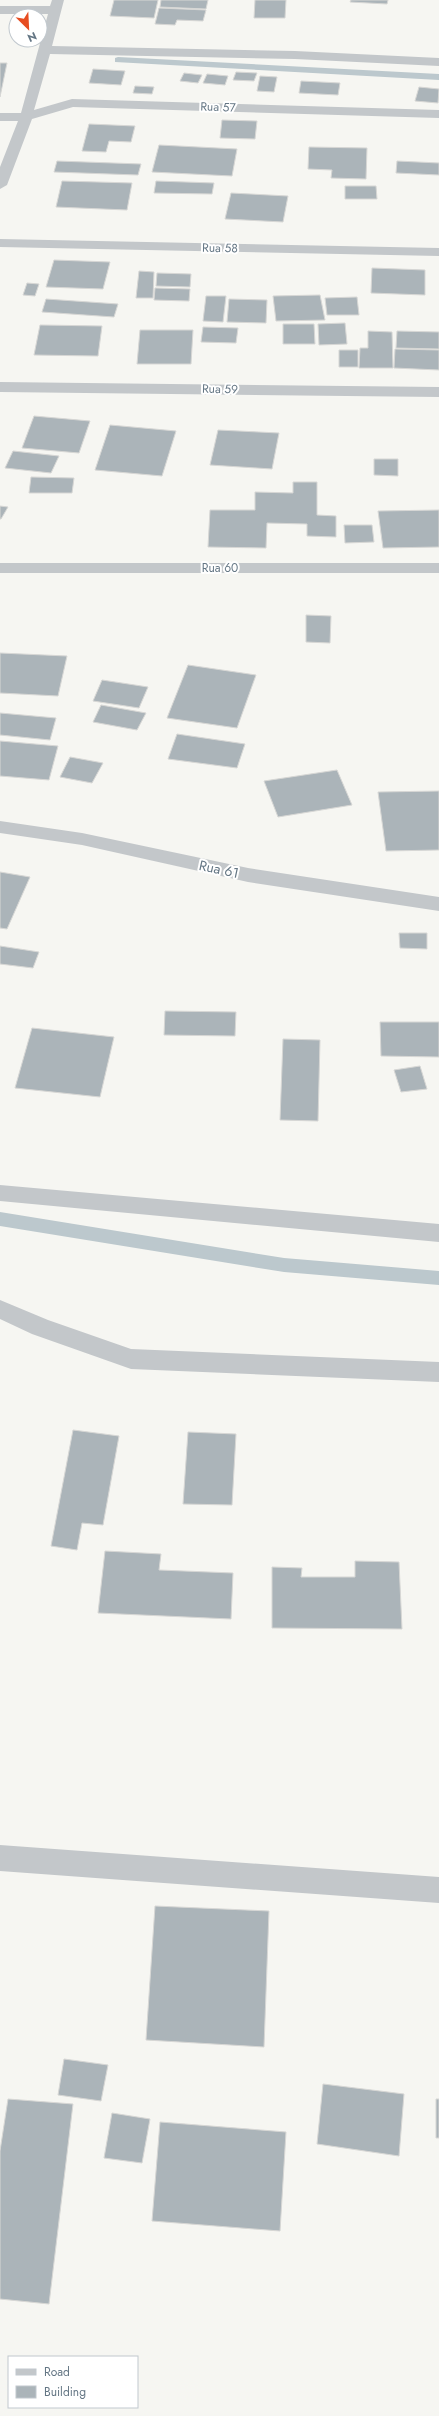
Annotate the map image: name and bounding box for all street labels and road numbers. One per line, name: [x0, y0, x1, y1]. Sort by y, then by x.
street label: Rua 57: [200, 97, 237, 117]
street label: Rua 58: [202, 239, 238, 257]
street label: Rua 59: [202, 380, 238, 398]
street label: Rua 60: [202, 559, 238, 577]
street label: Rua 61: [197, 855, 241, 883]

